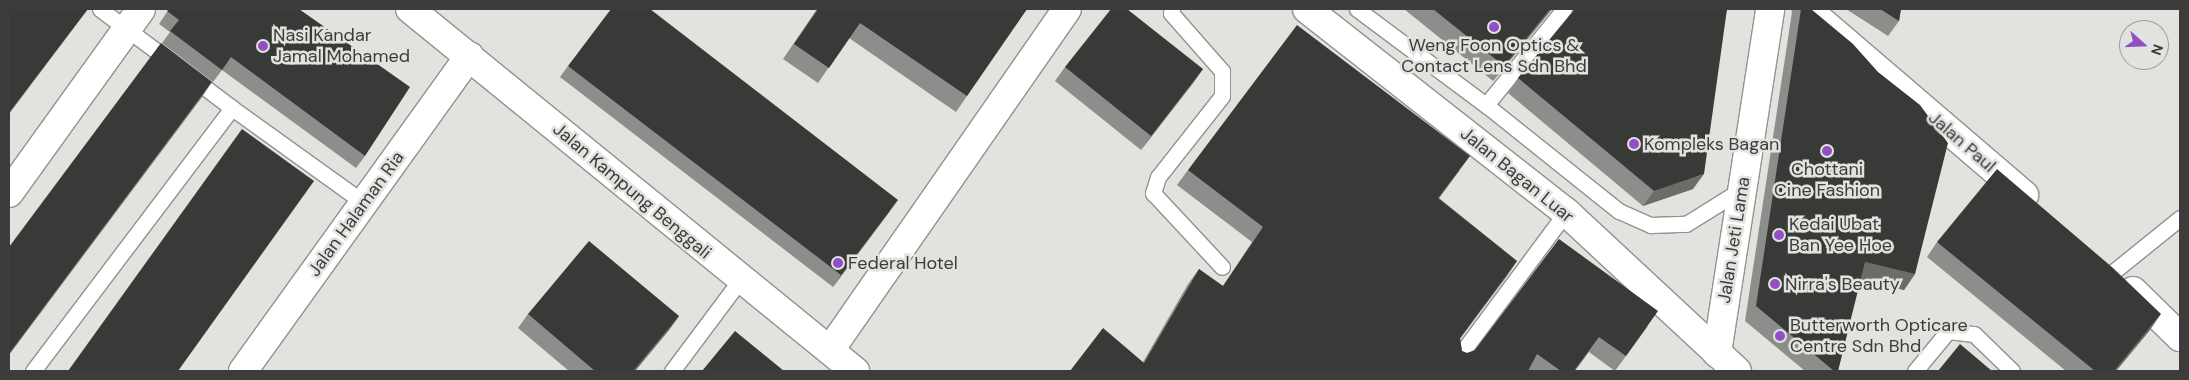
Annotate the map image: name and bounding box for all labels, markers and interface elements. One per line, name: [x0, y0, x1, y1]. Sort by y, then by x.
north arrow: [2119, 20, 2169, 70]
marker: Weng Foon Optics & Contact Lens Sdn Bhd: [1488, 21, 1500, 33]
place label: Nasi Kandar Jamal Mohamed: [273, 25, 410, 68]
place label: Weng Foon Optics & Contact Lens Sdn Bhd: [1401, 35, 1587, 78]
marker: Nasi Kandar Jamal Mohamed: [257, 40, 269, 52]
text: N: [2147, 42, 2167, 58]
street label: Jalan Paul: [1924, 107, 2000, 177]
street label: Jalan Kampung Benggali: [548, 118, 716, 264]
street label: Jalan Bagan Luar: [1456, 123, 1578, 227]
place label: Kompleks Bagan: [1644, 133, 1779, 155]
marker: Kompleks Bagan: [1628, 138, 1640, 150]
marker: Chottani Cine Fashion: [1821, 145, 1833, 157]
street label: Jalan Halaman Ria: [303, 147, 409, 281]
place label: Chottani Cine Fashion: [1774, 159, 1880, 202]
street label: Jalan Jeti Lama: [1713, 175, 1755, 305]
place label: Kedai Ubat Ban Yee Hoe: [1789, 214, 1892, 256]
marker: Kedai Ubat Ban Yee Hoe: [1773, 229, 1785, 241]
place label: Federal Hotel: [848, 252, 958, 274]
marker: Federal Hotel: [832, 257, 844, 269]
place label: Nirra's Beauty: [1785, 273, 1900, 295]
marker: Nirra's Beauty: [1769, 278, 1781, 290]
place label: Butterworth Opticare Centre Sdn Bhd: [1790, 315, 1968, 358]
marker: Butterworth Opticare Centre Sdn Bhd: [1774, 330, 1786, 342]

